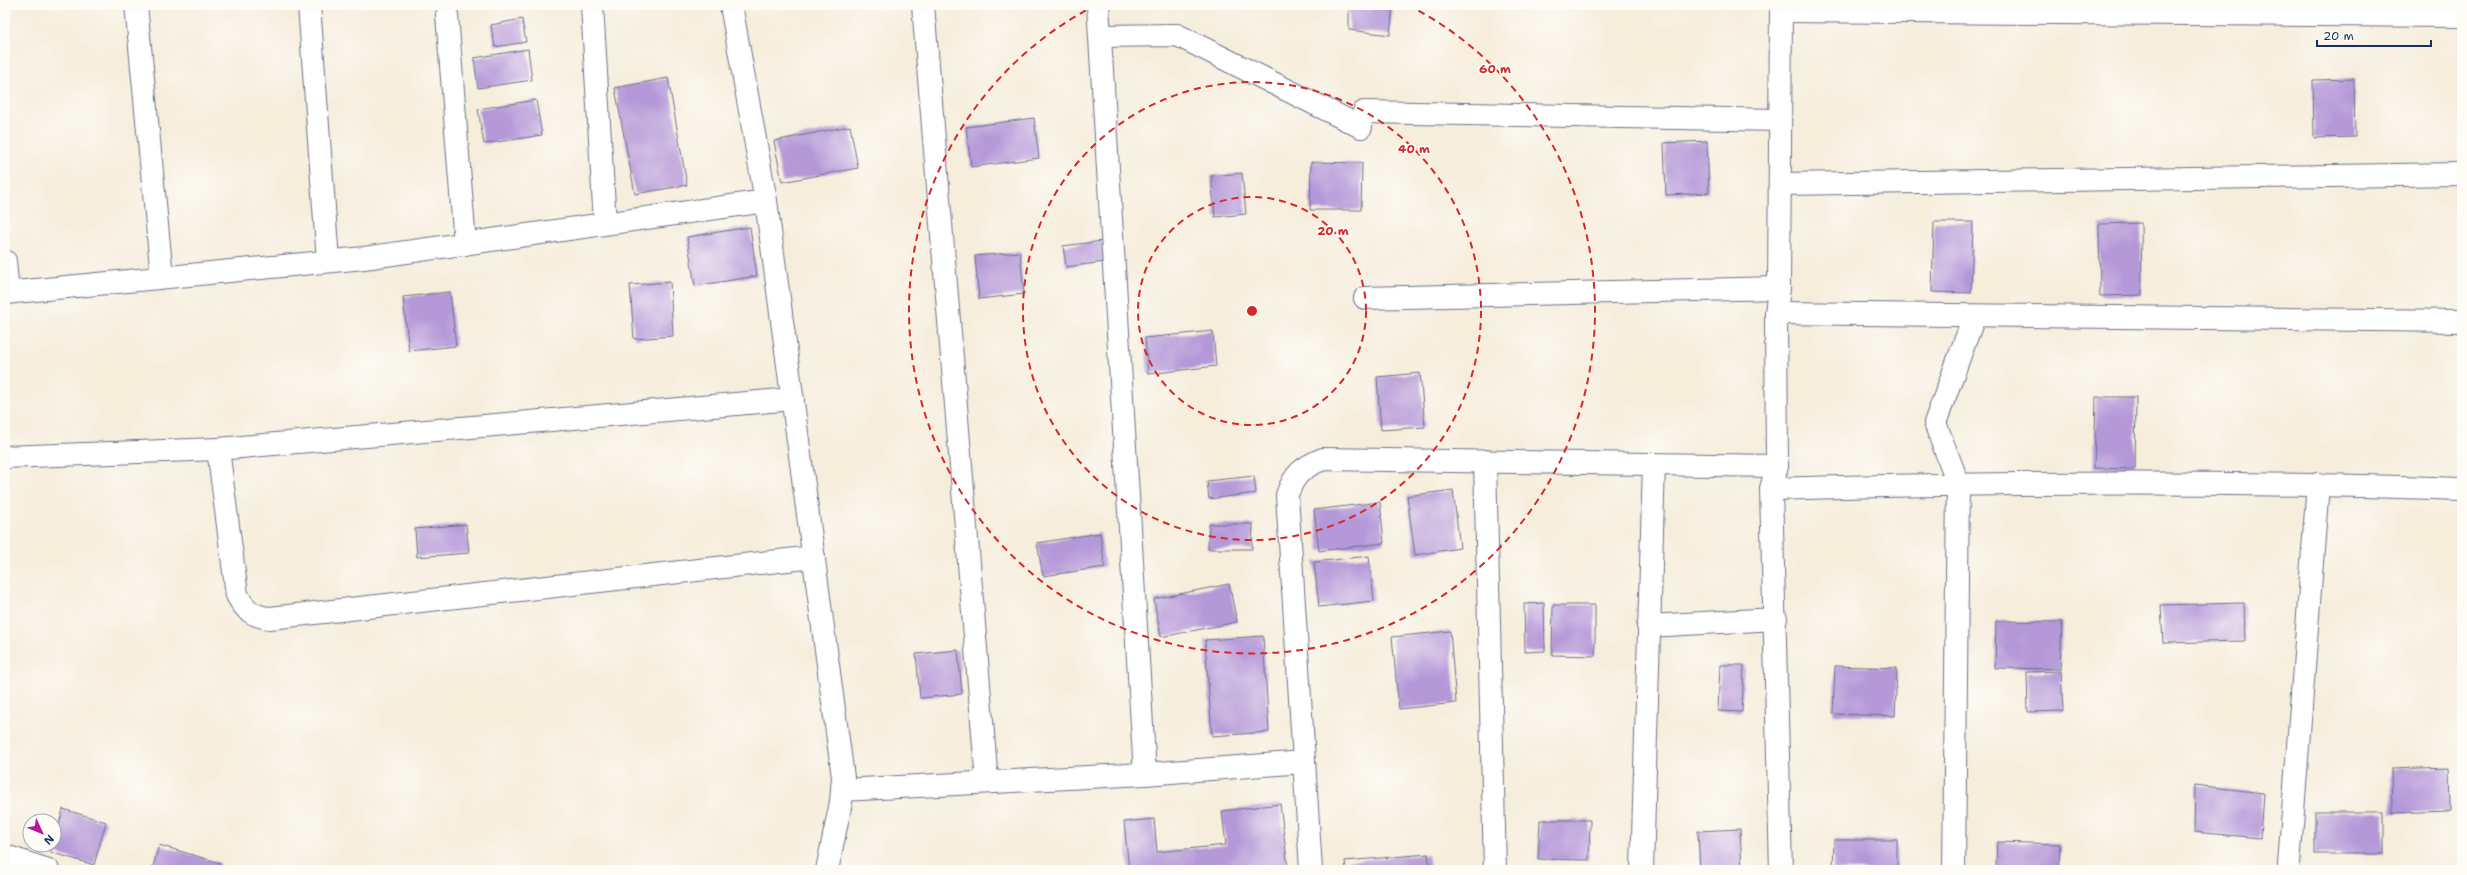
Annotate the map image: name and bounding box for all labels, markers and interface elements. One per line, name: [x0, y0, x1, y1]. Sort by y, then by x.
scale bar: [2317, 22, 2431, 48]
text: 20 m: [2323, 28, 2354, 44]
text: 60 m: [1479, 61, 1511, 77]
text: 40 m: [1398, 141, 1430, 157]
text: 20 m: [1317, 223, 1349, 239]
centre of rings: [1245, 304, 1259, 318]
north arrow: [22, 813, 62, 853]
text: N: [40, 831, 57, 848]

